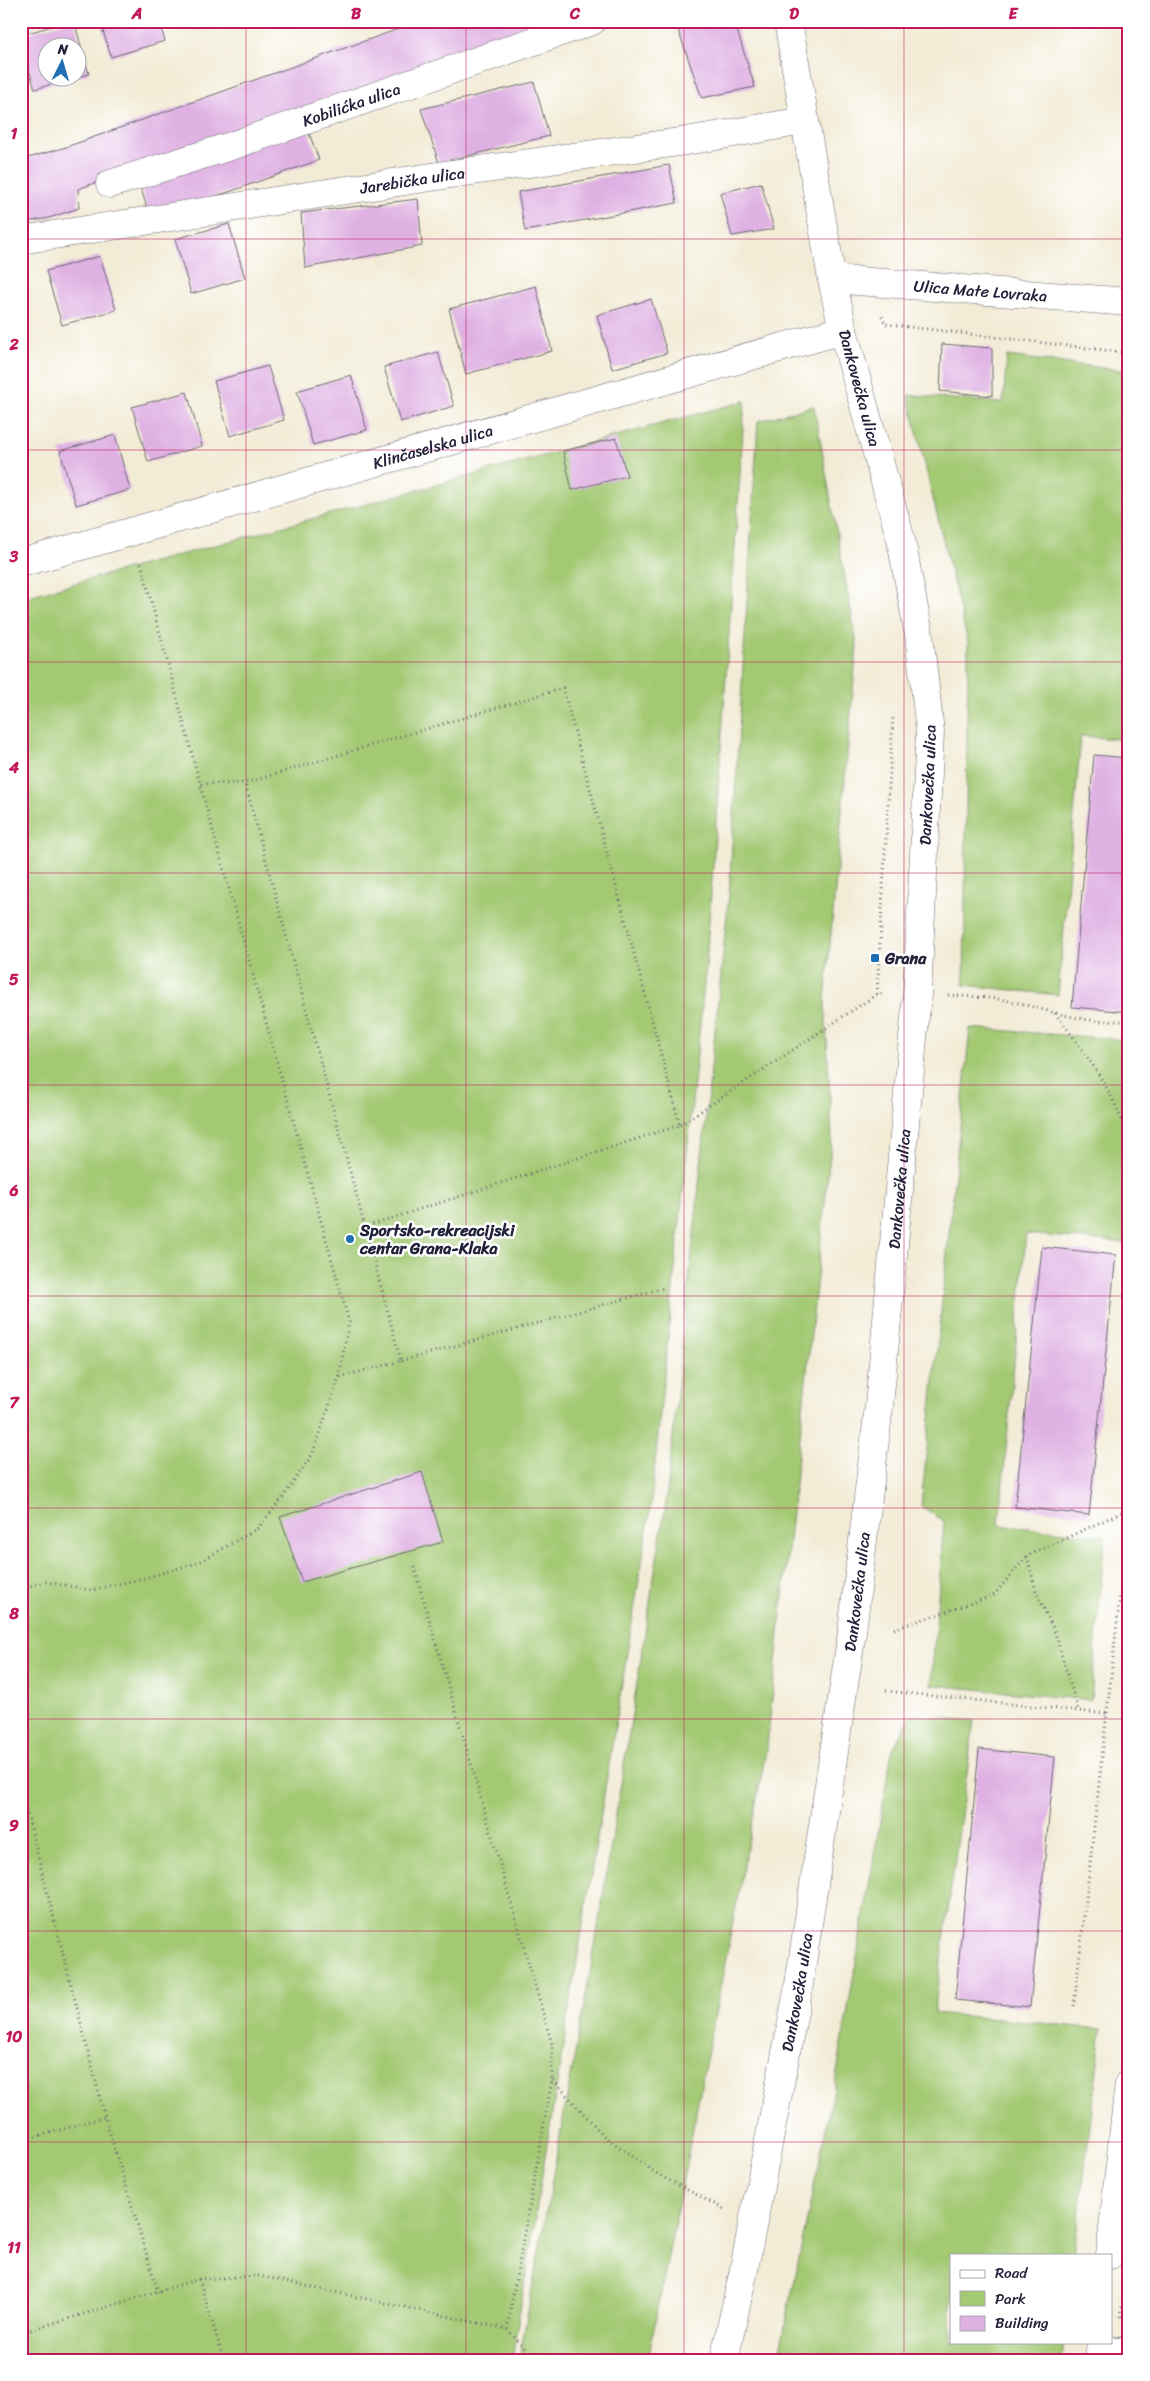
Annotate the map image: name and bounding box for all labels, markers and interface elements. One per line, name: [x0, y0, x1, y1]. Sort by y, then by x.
text: A: [131, 0, 142, 28]
text: B: [351, 0, 362, 28]
text: C: [569, 0, 581, 28]
text: D: [789, 0, 799, 28]
text: E: [1009, 0, 1019, 28]
text: N: [56, 37, 69, 62]
north arrow: [38, 38, 88, 88]
street label: Kobilićka ulica: [298, 74, 404, 135]
text: 1: [11, 119, 18, 148]
street label: Jarebička ulica: [357, 158, 467, 203]
street label: Ulica Mate Lovraka: [913, 271, 1048, 311]
street label: Dankovečka ulica: [830, 326, 889, 450]
text: 2: [8, 330, 19, 359]
street label: Klinčaselska ulica: [369, 416, 496, 478]
text: 3: [9, 542, 19, 571]
street label: Dankovečka ulica: [910, 723, 945, 846]
text: 4: [8, 753, 19, 782]
place label: Grana: [884, 944, 927, 973]
marker: Grana: [869, 952, 881, 964]
text: 5: [9, 965, 19, 994]
street label: Dankovečka ulica: [880, 1128, 920, 1250]
text: 6: [8, 1176, 19, 1205]
place label: Sportsko-rekreacijski centar Grana-Klaka: [359, 1216, 516, 1263]
marker: Sportsko-rekreacijski centar Grana-Klaka: [344, 1233, 356, 1245]
text: 7: [9, 1388, 20, 1417]
street label: Dankovečka ulica: [835, 1530, 879, 1654]
text: 8: [8, 1599, 19, 1628]
text: 9: [9, 1811, 19, 1840]
street label: Dankovečka ulica: [773, 1931, 822, 2054]
text: 10: [6, 2022, 22, 2051]
text: 11: [7, 2233, 21, 2262]
legend: [950, 2254, 1112, 2344]
text: Road: [995, 2260, 1028, 2286]
text: Park: [995, 2286, 1026, 2312]
text: Building: [995, 2310, 1049, 2336]

